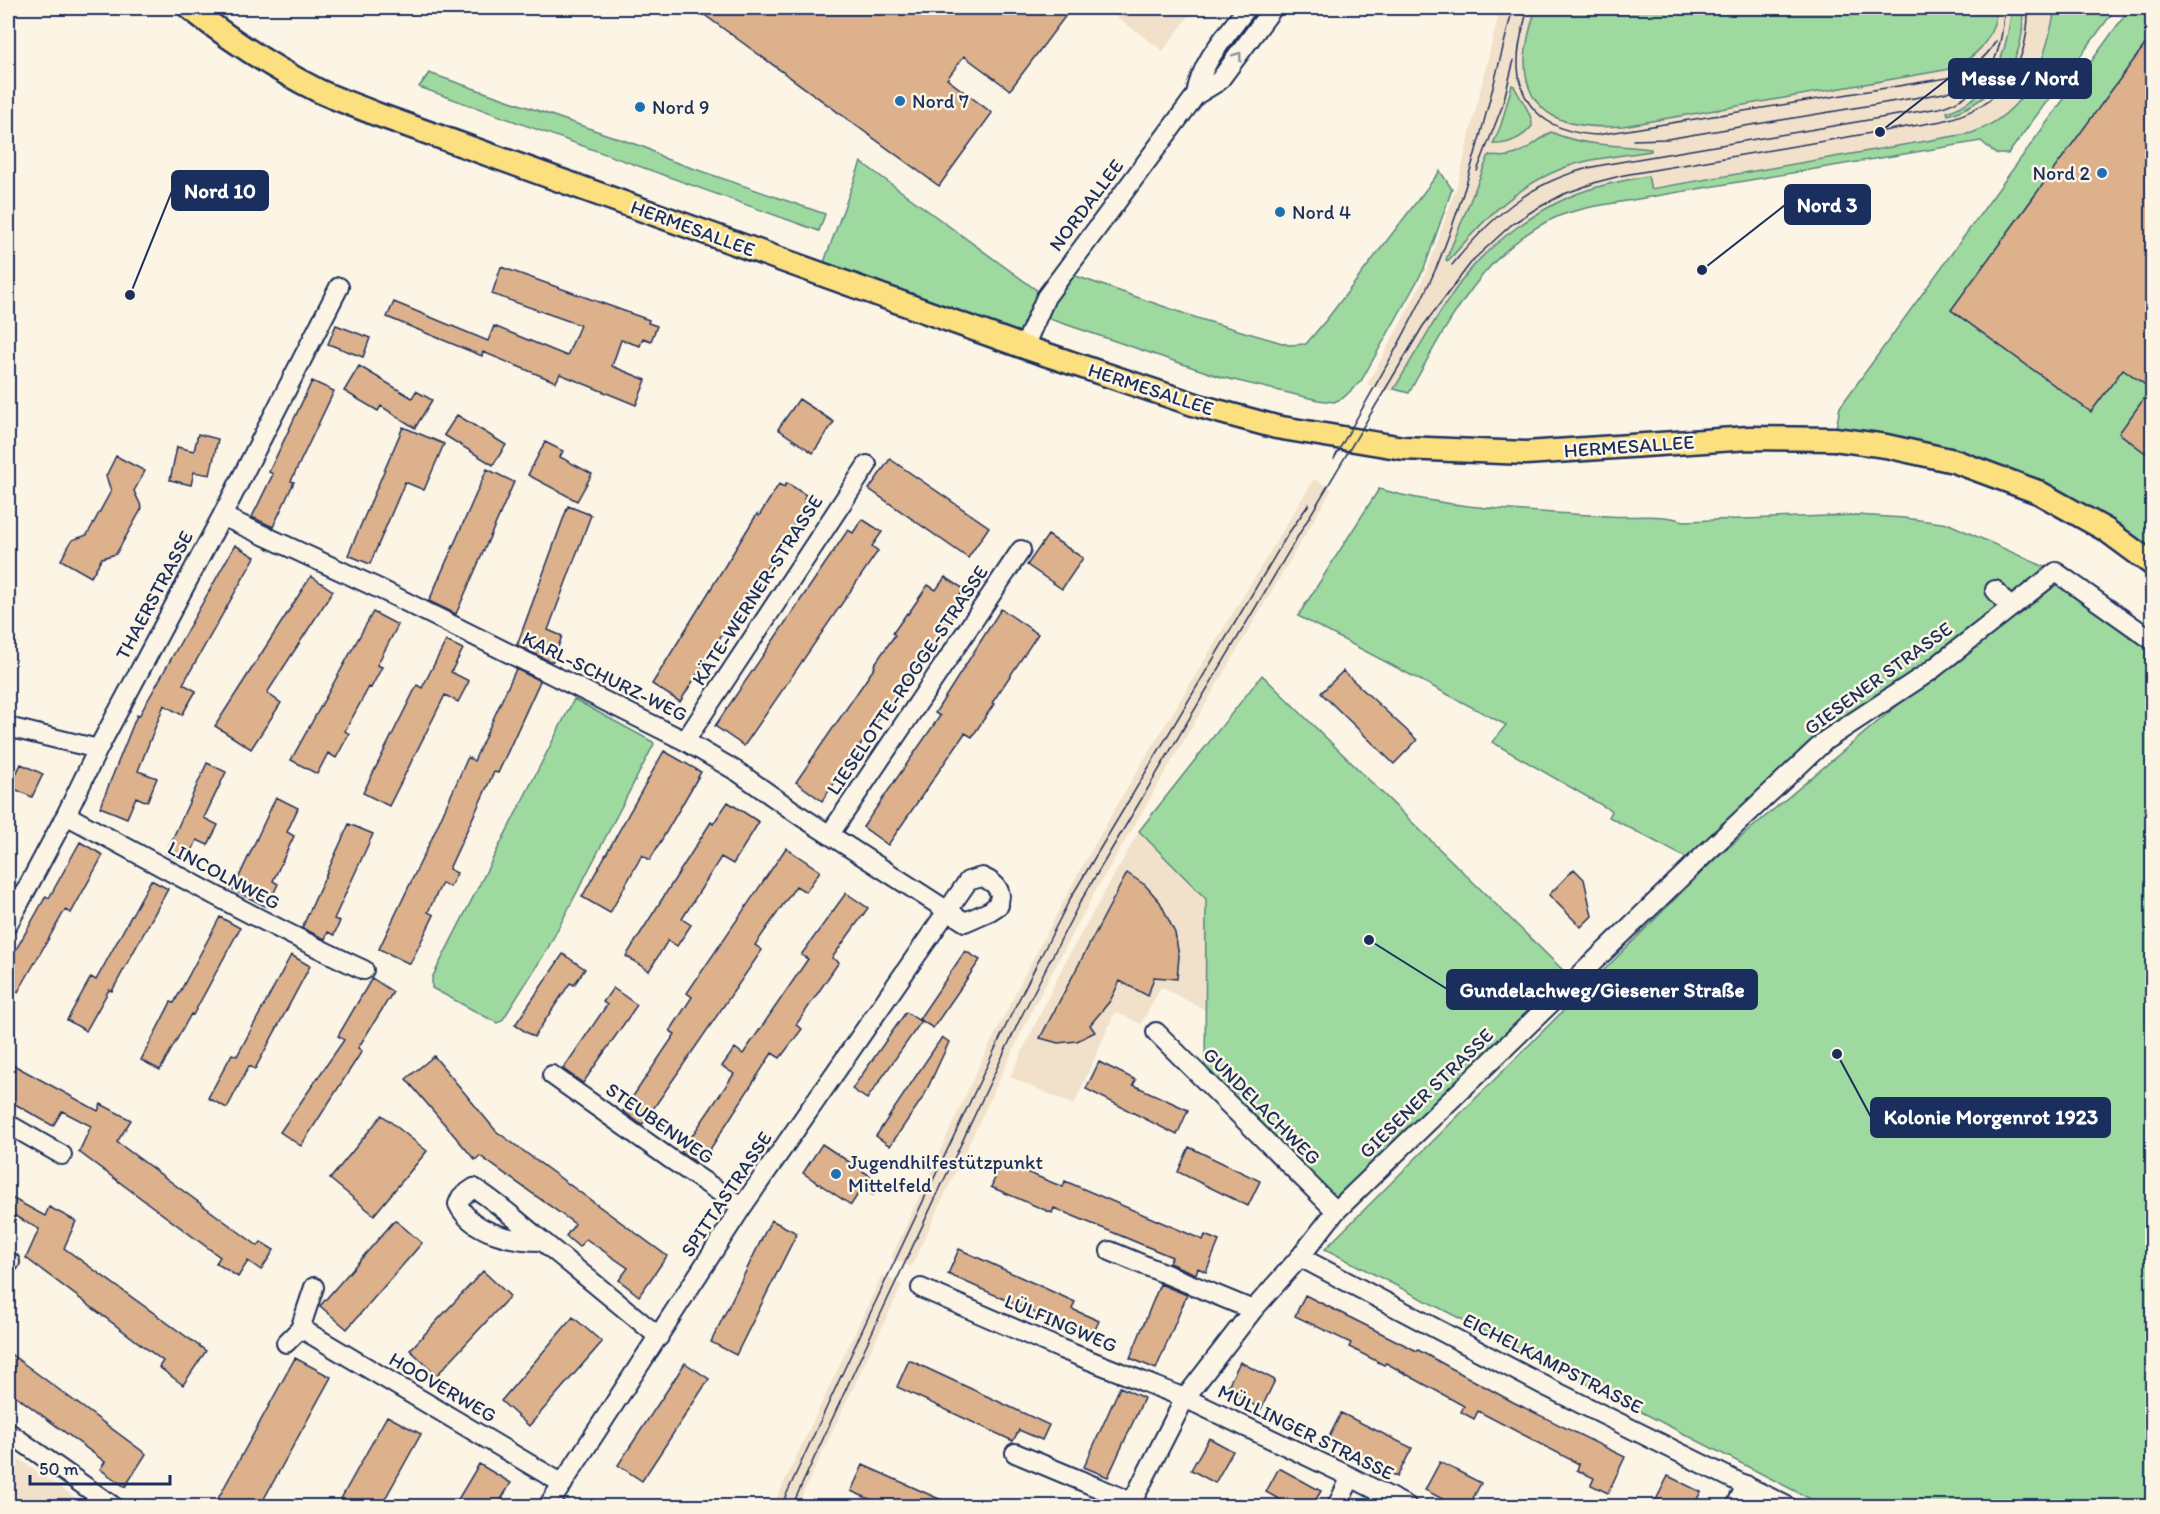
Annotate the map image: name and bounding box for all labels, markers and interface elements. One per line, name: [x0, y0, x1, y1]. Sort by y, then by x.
one-way arrow: [1230, 52, 1241, 63]
callout: Messe / Nord: [1949, 59, 2091, 98]
text: Messe / Nord: [1961, 65, 2080, 90]
place label: Nord 7: [912, 89, 969, 113]
marker: Nord 7: [893, 94, 907, 108]
place label: Nord 9: [652, 95, 709, 119]
marker: Nord 9: [633, 100, 647, 114]
street label: NORDALLEE: [1044, 154, 1128, 256]
place label: Nord 2: [2033, 161, 2090, 185]
marker: Nord 2: [2095, 166, 2109, 180]
callout: Nord 10: [172, 171, 268, 210]
text: Nord 10: [184, 178, 256, 203]
callout: Nord 3: [1785, 185, 1870, 224]
text: Nord 3: [1797, 192, 1857, 217]
street label: HERMESALLEE: [628, 194, 758, 262]
place label: Nord 4: [1292, 200, 1351, 224]
marker: Nord 4: [1273, 205, 1287, 219]
street label: HERMESALLEE: [1085, 357, 1217, 421]
street label: HERMESALLEE: [1563, 429, 1695, 463]
street label: KÄTE-WERNER-STRASSE: [686, 490, 828, 690]
street label: THAERSTRASSE: [110, 526, 198, 664]
street label: LIESELOTTE-ROGGE-STRASSE: [821, 561, 993, 799]
street label: GIESENER STRASSE: [1799, 616, 1957, 740]
street label: KARL-SCHURZ-WEG: [518, 626, 692, 726]
street label: LINCOLNWEG: [164, 835, 284, 915]
callout: Gundelachweg/Giesener Straße: [1447, 970, 1757, 1009]
text: Gundelachweg/Giesener Straße: [1459, 977, 1745, 1003]
street label: GIESENER STRASSE: [1354, 1023, 1498, 1163]
street label: GUNDELACHWEG: [1198, 1042, 1326, 1170]
street label: STEUBENWEG: [601, 1077, 719, 1169]
callout: Kolonie Morgenrot 1923: [1871, 1098, 2110, 1137]
text: Kolonie Morgenrot 1923: [1884, 1104, 2098, 1130]
street label: SPITTASTRASSE: [675, 1127, 777, 1261]
place label: Jugendhilfestützpunkt Mittelfeld: [848, 1150, 1043, 1197]
marker: Jugendhilfestützpunkt Mittelfeld: [829, 1167, 843, 1181]
street label: LÜLFINGWEG: [1001, 1289, 1121, 1357]
street label: EICHELKAMPSTRASSE: [1459, 1307, 1647, 1419]
street label: HOOVERWEG: [385, 1347, 501, 1427]
street label: MÜLLINGER STRASSE: [1214, 1379, 1398, 1485]
scale bar: [30, 1448, 170, 1486]
text: 50 m: [39, 1458, 79, 1480]

